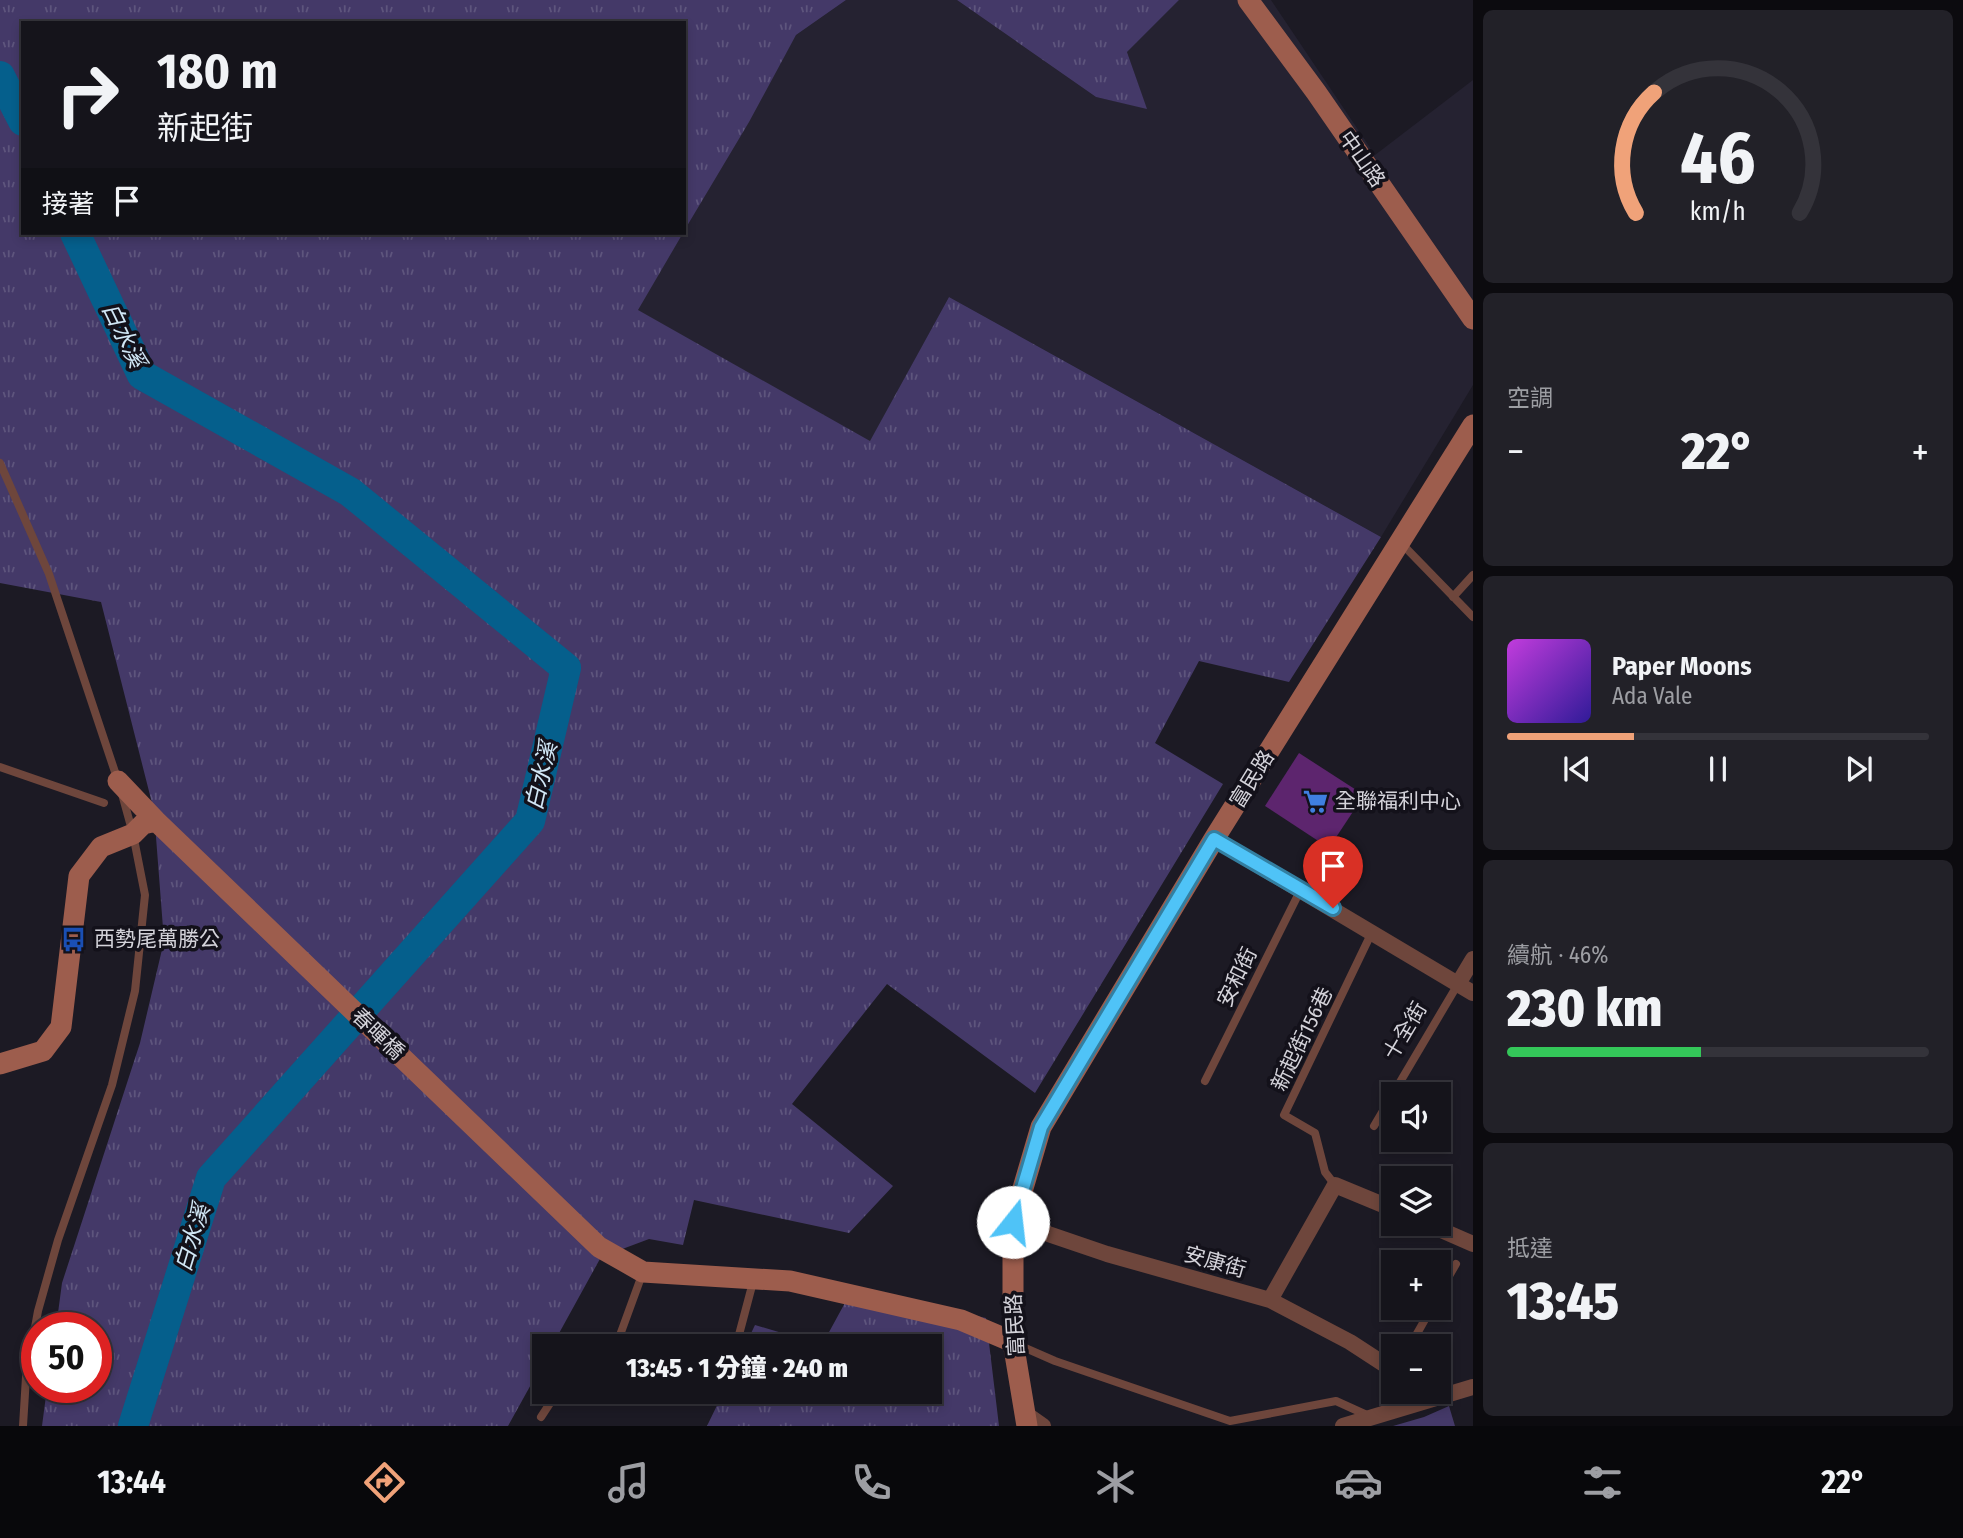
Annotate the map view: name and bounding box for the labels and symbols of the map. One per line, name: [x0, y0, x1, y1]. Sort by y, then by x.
street label: 中山路: [1333, 126, 1391, 192]
water label: 白水溪: [96, 298, 153, 375]
water label: 白水溪: [520, 736, 563, 813]
street label: 富民路: [1224, 745, 1280, 813]
supermarket icon: 全聯福利中心: [1301, 787, 1329, 815]
place label: 全聯福利中心: [1335, 788, 1461, 814]
pin: [1303, 836, 1363, 908]
bus stop icon: 西勢尾萬勝公: [60, 925, 88, 953]
place label: 西勢尾萬勝公: [94, 926, 220, 952]
street label: 安和街: [1212, 943, 1262, 1011]
street label: 新起街156巷: [1266, 983, 1338, 1095]
street label: 十全街: [1378, 997, 1432, 1065]
street label: 春暉橋: [346, 1003, 410, 1065]
position arrow: [976, 1185, 1050, 1259]
water label: 白水溪: [169, 1198, 216, 1275]
street label: 安康街: [1181, 1241, 1249, 1283]
street label: 富民路: [1000, 1293, 1030, 1357]
speed limit sign: 50: [21, 1312, 112, 1403]

